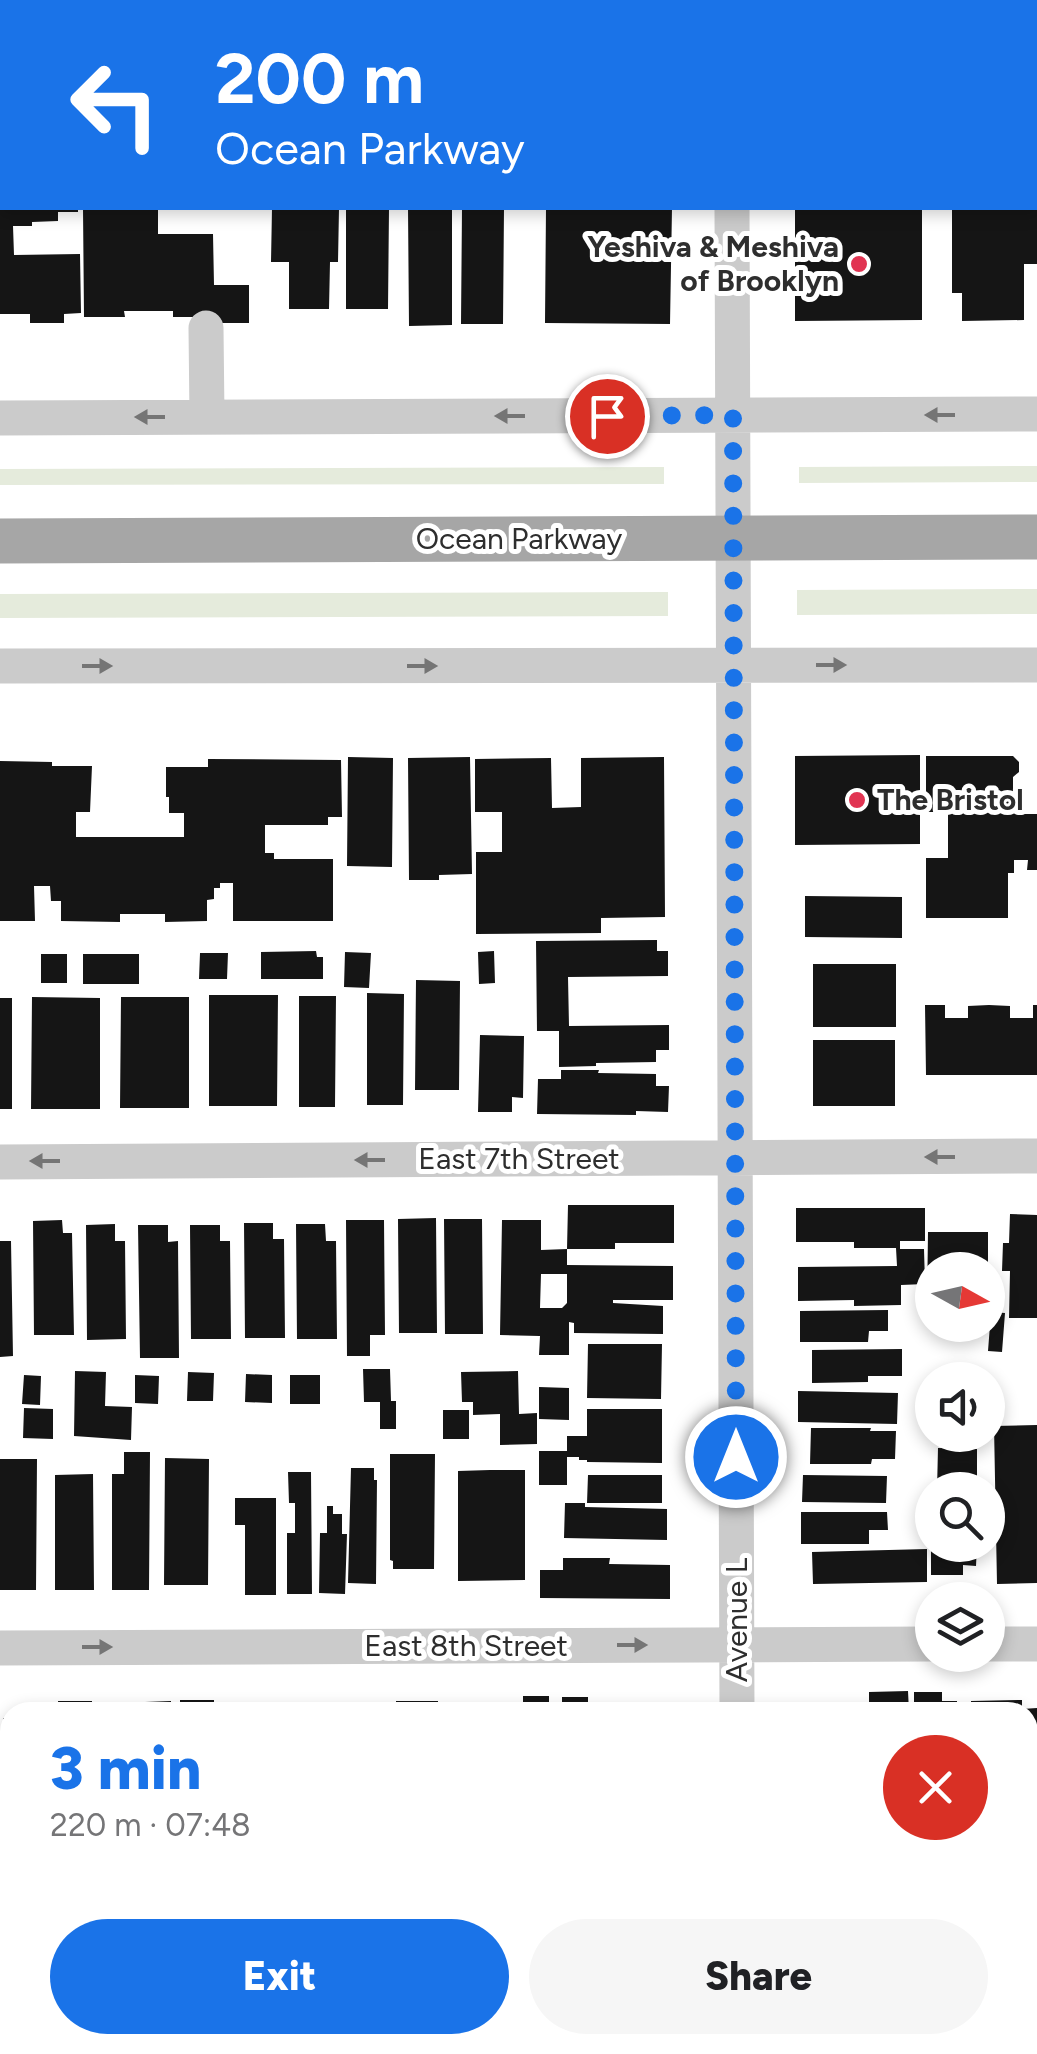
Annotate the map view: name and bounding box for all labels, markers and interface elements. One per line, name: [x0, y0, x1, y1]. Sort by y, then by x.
text: 200 m: [215, 36, 424, 121]
icon: left: [50, 40, 180, 170]
text: Ocean Parkway: [215, 121, 525, 175]
place label: Yeshiva & Meshiva of Brooklyn: [587, 228, 839, 299]
marker: Yeshiva & Meshiva of Brooklyn: [848, 253, 870, 275]
pin: [565, 374, 650, 459]
icon: arrive: [580, 389, 635, 444]
one-way arrow: [923, 407, 955, 423]
one-way arrow: [493, 408, 525, 424]
one-way arrow: [133, 409, 165, 425]
street label: Ocean Parkway: [416, 520, 622, 557]
one-way arrow: [816, 657, 848, 673]
one-way arrow: [82, 658, 114, 674]
one-way arrow: [407, 658, 439, 674]
place label: The Bristol: [877, 781, 1024, 818]
marker: The Bristol: [846, 789, 868, 811]
street label: East 7th Street: [418, 1140, 620, 1177]
one-way arrow: [923, 1149, 955, 1165]
one-way arrow: [353, 1152, 385, 1168]
one-way arrow: [28, 1153, 60, 1169]
north arrow: [915, 1252, 1005, 1342]
map controls: [915, 1252, 1005, 1672]
button: sound: [915, 1362, 1005, 1452]
position arrow: [684, 1405, 788, 1509]
button: search: [915, 1472, 1005, 1562]
street label: Avenue L: [718, 1557, 755, 1682]
button: layers: [915, 1582, 1005, 1672]
street label: East 8th Street: [364, 1627, 568, 1664]
one-way arrow: [617, 1637, 649, 1653]
one-way arrow: [82, 1639, 114, 1655]
text: 3 min: [50, 1732, 202, 1804]
button: close: [883, 1735, 988, 1840]
text: 220 m · 07:48: [50, 1806, 251, 1844]
button: Exit: [50, 1919, 509, 2034]
button: Share: [529, 1919, 988, 2034]

